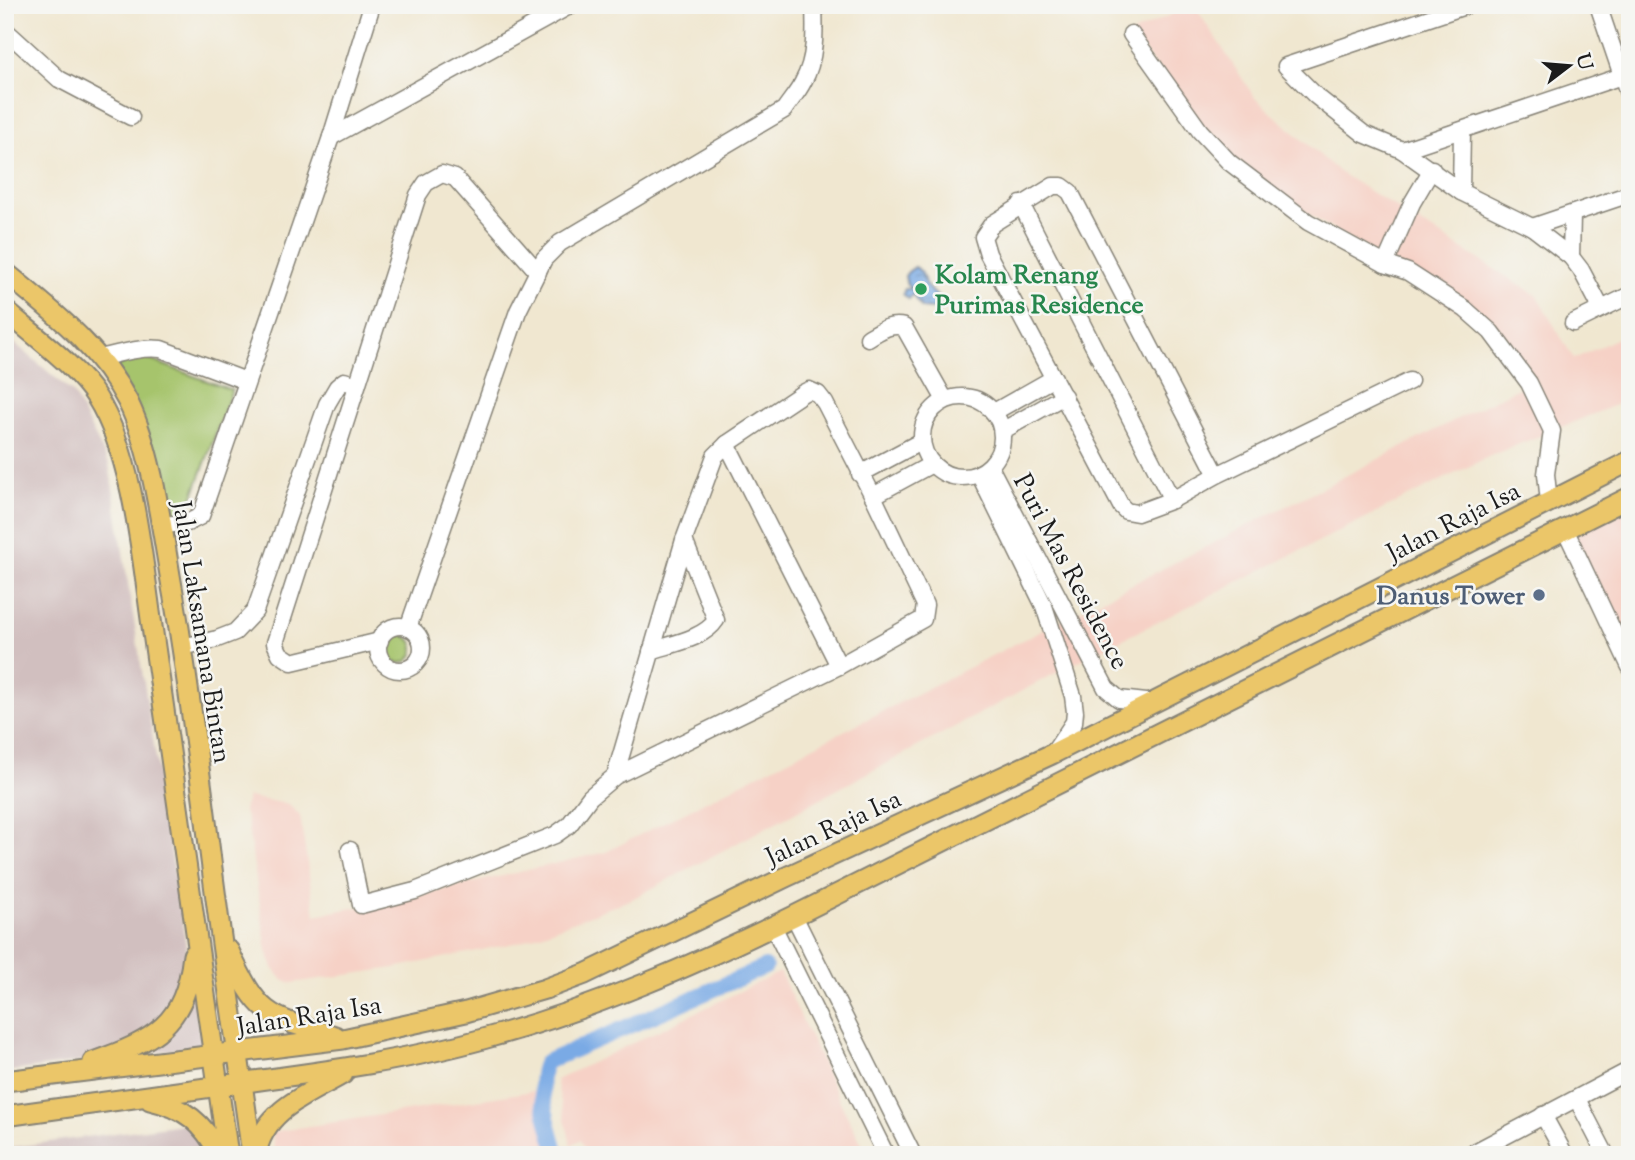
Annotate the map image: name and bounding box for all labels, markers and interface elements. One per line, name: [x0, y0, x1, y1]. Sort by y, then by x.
north arrow: [1534, 32, 1604, 102]
text: U: [1568, 51, 1598, 74]
place label: Kolam Renang Purimas Residence: [935, 258, 1144, 325]
marker: Kolam Renang Purimas Residence: [913, 281, 929, 297]
street label: Puri Mas Residence: [1003, 468, 1137, 676]
street label: Jalan Raja Isa: [1379, 474, 1527, 574]
street label: Jalan Laksamana Bintan: [161, 497, 240, 766]
place label: Danus Tower: [1377, 579, 1525, 616]
marker: Danus Tower: [1531, 587, 1547, 603]
street label: Jalan Raja Isa: [758, 782, 908, 878]
street label: Jalan Raja Isa: [233, 988, 384, 1047]

